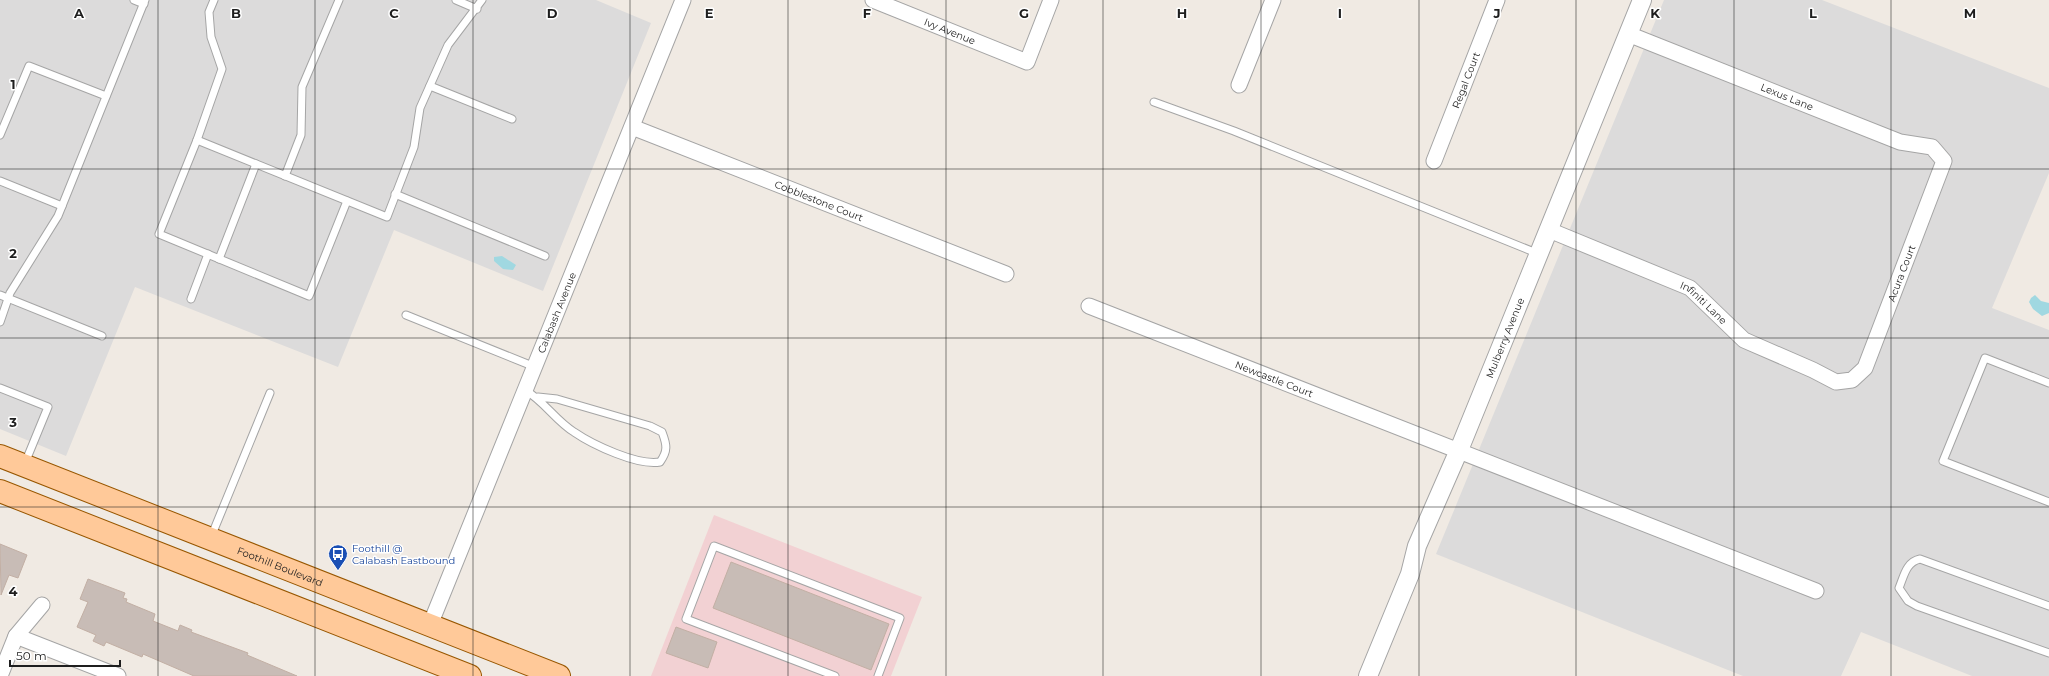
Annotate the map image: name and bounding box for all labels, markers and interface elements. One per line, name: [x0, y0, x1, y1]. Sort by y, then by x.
text: A: [73, 5, 85, 21]
text: B: [231, 5, 241, 21]
text: C: [389, 5, 399, 21]
text: D: [547, 5, 558, 21]
text: E: [705, 5, 714, 21]
text: F: [863, 5, 871, 21]
text: G: [1019, 5, 1029, 21]
text: H: [1177, 5, 1187, 21]
text: I: [1338, 5, 1342, 21]
text: J: [1492, 5, 1501, 21]
text: K: [1650, 5, 1660, 21]
text: L: [1809, 5, 1817, 21]
text: M: [1964, 5, 1976, 21]
street label: Ivy Avenue: [922, 15, 978, 47]
street label: Regal Court: [1449, 50, 1483, 110]
text: 1: [10, 76, 16, 92]
street label: Lexus Lane: [1759, 81, 1815, 113]
street label: Cobblestone Court: [773, 177, 865, 224]
street label: Acura Court: [1884, 243, 1918, 303]
text: 2: [9, 245, 17, 261]
street label: Calabash Avenue: [534, 270, 579, 355]
street label: Infiniti Lane: [1678, 278, 1730, 327]
street label: Mulberry Avenue: [1482, 296, 1527, 380]
street label: Newcastle Court: [1233, 357, 1315, 400]
text: 3: [8, 414, 17, 430]
place label: Foothill @ Calabash Eastbound: [352, 542, 455, 567]
street label: Foothill Boulevard: [235, 543, 325, 589]
bus stop icon: Foothill @ Calabash Eastbound: [327, 543, 349, 571]
text: 4: [9, 583, 18, 599]
scale bar: [10, 642, 120, 668]
text: 50 m: [16, 648, 47, 663]

